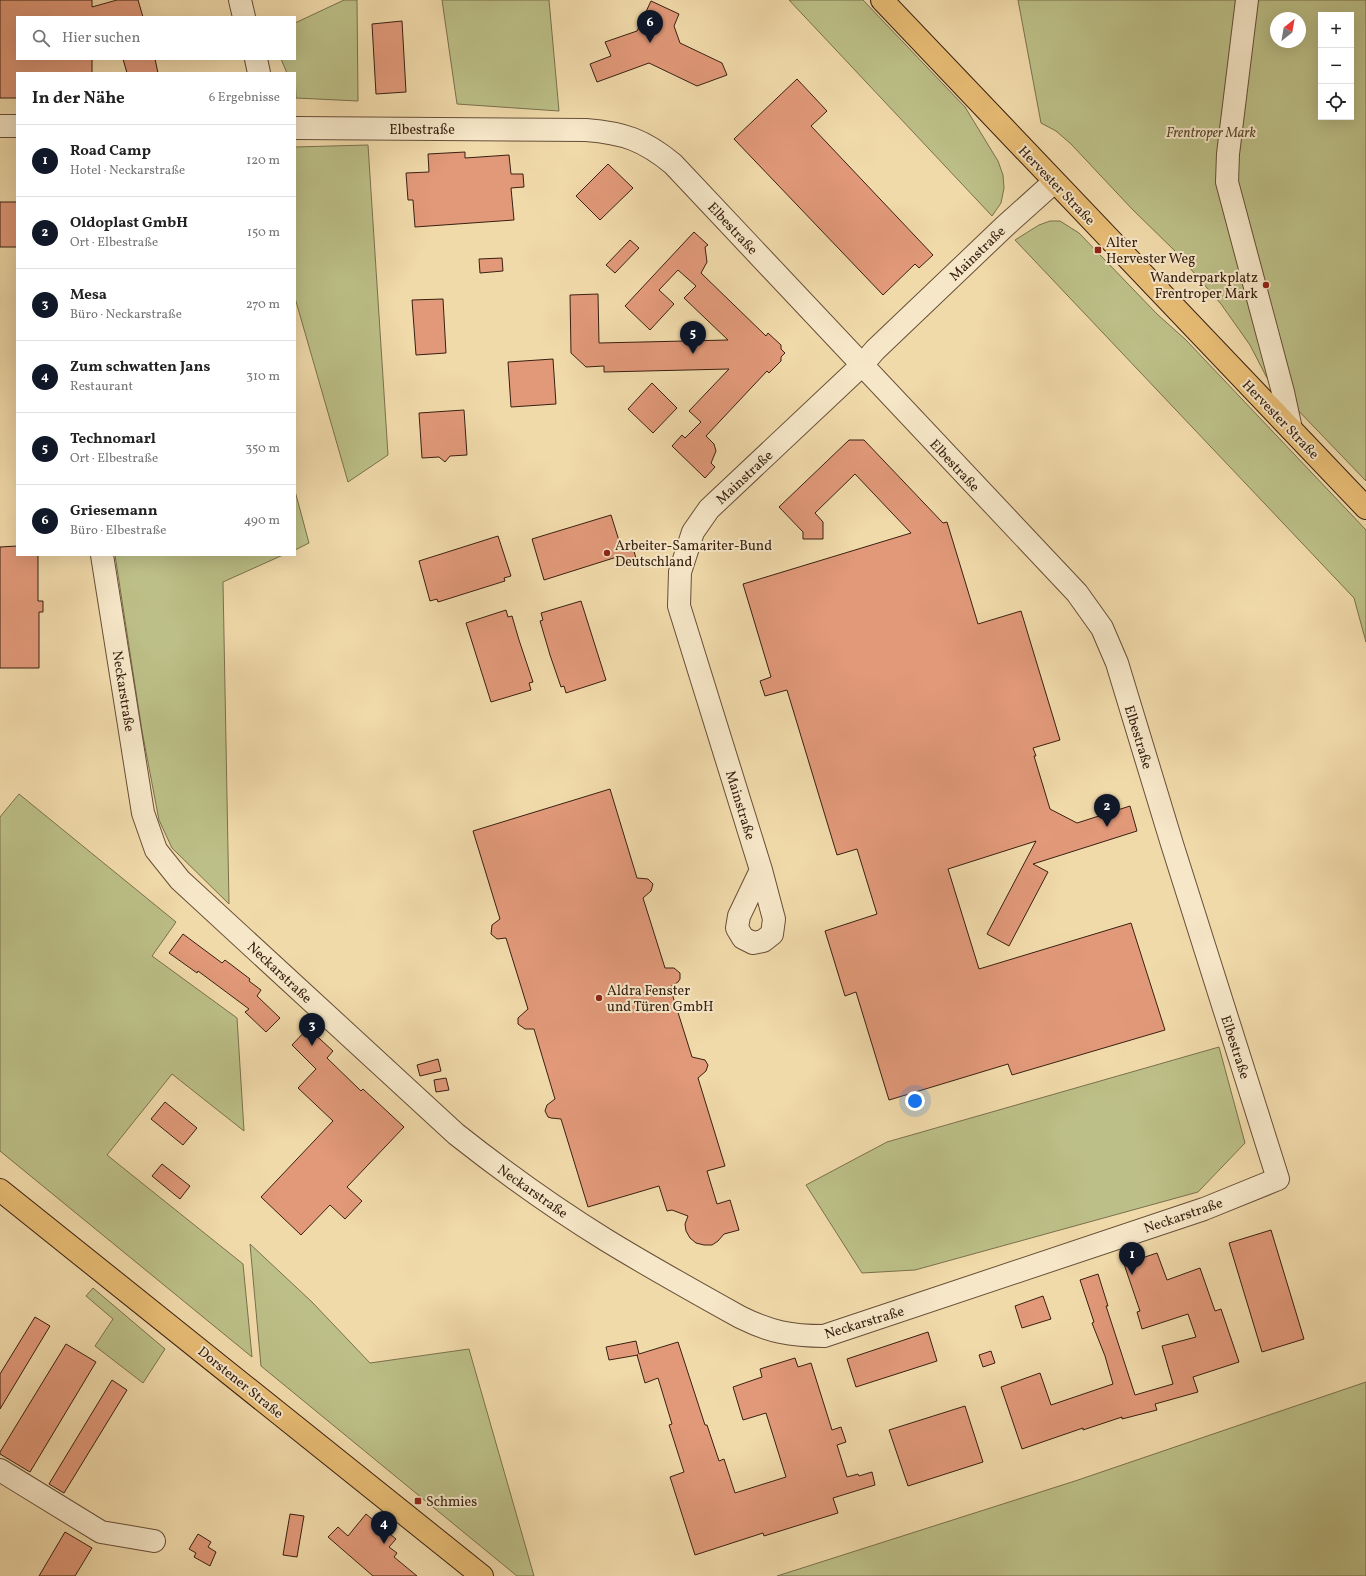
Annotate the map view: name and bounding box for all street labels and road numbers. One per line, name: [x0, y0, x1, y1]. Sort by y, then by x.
street label: Elbestraße: [389, 121, 455, 140]
street label: Hervester Straße: [1013, 142, 1099, 230]
street label: Elbestraße: [703, 199, 761, 260]
street label: Mainstraße: [946, 222, 1011, 286]
street label: Hervester Straße: [1237, 376, 1323, 464]
street label: Elbestraße: [925, 436, 983, 497]
street label: Mainstraße: [712, 447, 778, 509]
street label: Neckarstraße: [107, 649, 138, 734]
street label: Elbestraße: [1119, 703, 1156, 772]
street label: Mainstraße: [720, 769, 759, 843]
street label: Neckarstraße: [242, 938, 316, 1008]
street label: Elbestraße: [1215, 1013, 1254, 1082]
street label: Neckarstraße: [493, 1161, 572, 1224]
street label: Neckarstraße: [1142, 1194, 1226, 1239]
street label: Neckarstraße: [822, 1302, 907, 1345]
street label: Dorstener Straße: [193, 1343, 287, 1424]

